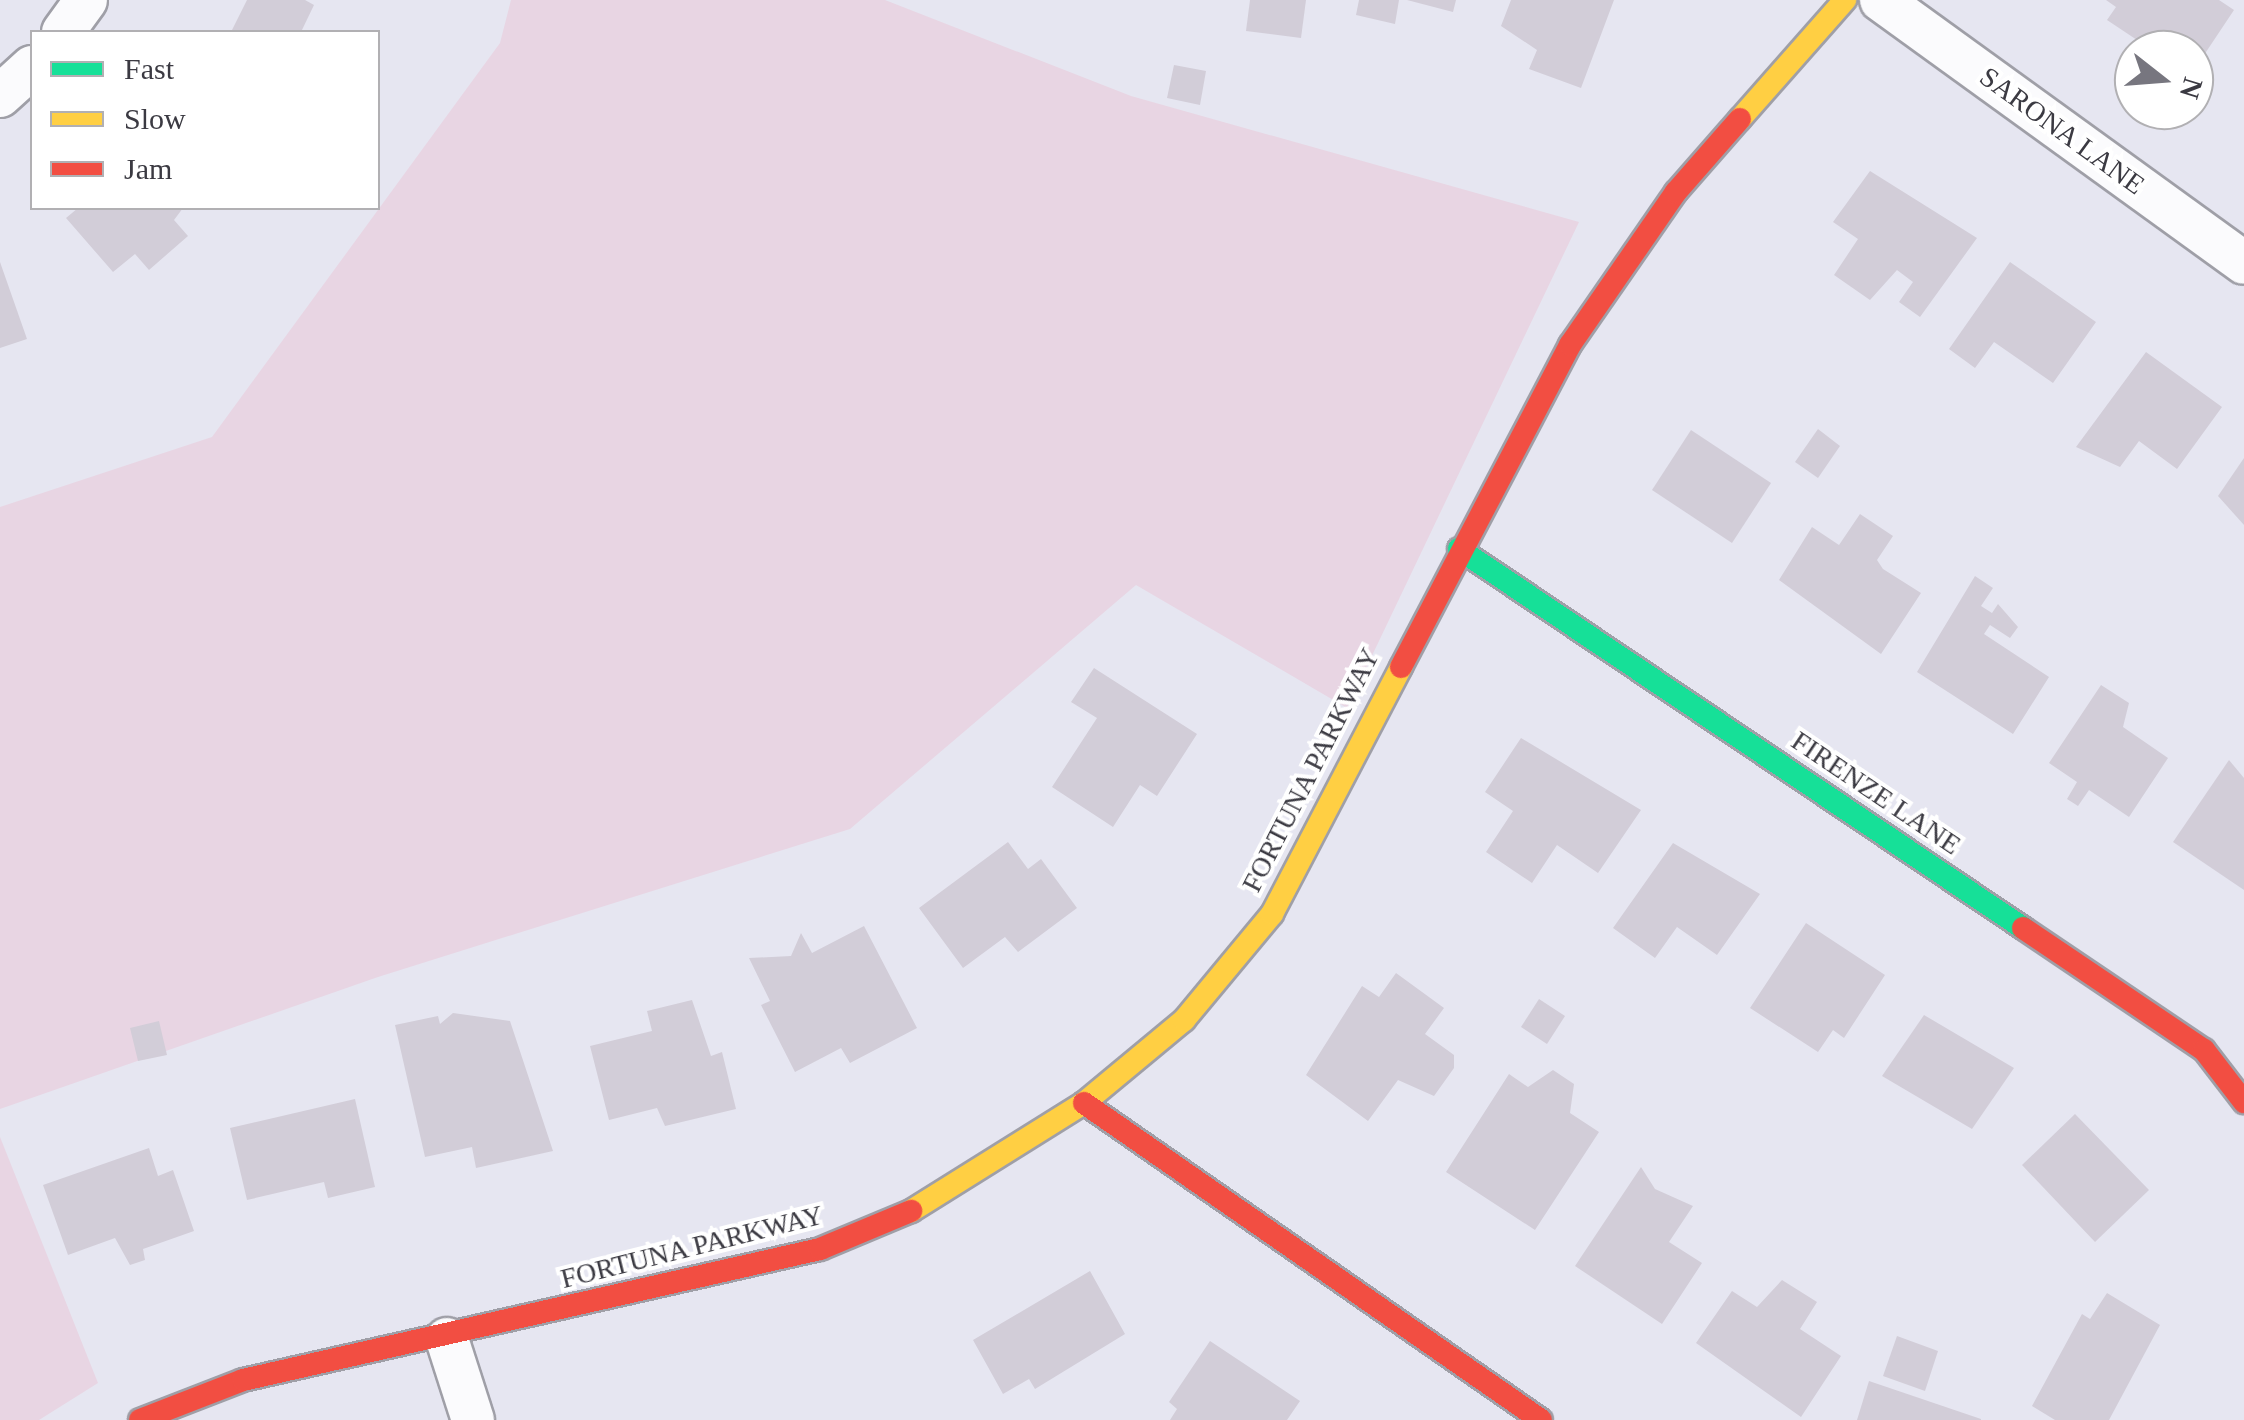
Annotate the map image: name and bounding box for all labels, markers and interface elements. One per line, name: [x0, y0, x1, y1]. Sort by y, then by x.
legend: [30, 30, 380, 210]
north arrow: [2114, 30, 2214, 130]
text: Fast: [124, 52, 174, 85]
street label: SARONA LANE: [1973, 60, 2151, 202]
text: N: [2173, 74, 2209, 103]
text: Slow: [124, 102, 186, 135]
text: Jam: [124, 152, 172, 185]
street label: FORTUNA PARKWAY: [1235, 642, 1387, 898]
street label: FIRENZE LANE: [1785, 724, 1967, 862]
street label: FORTUNA PARKWAY: [557, 1198, 827, 1296]

